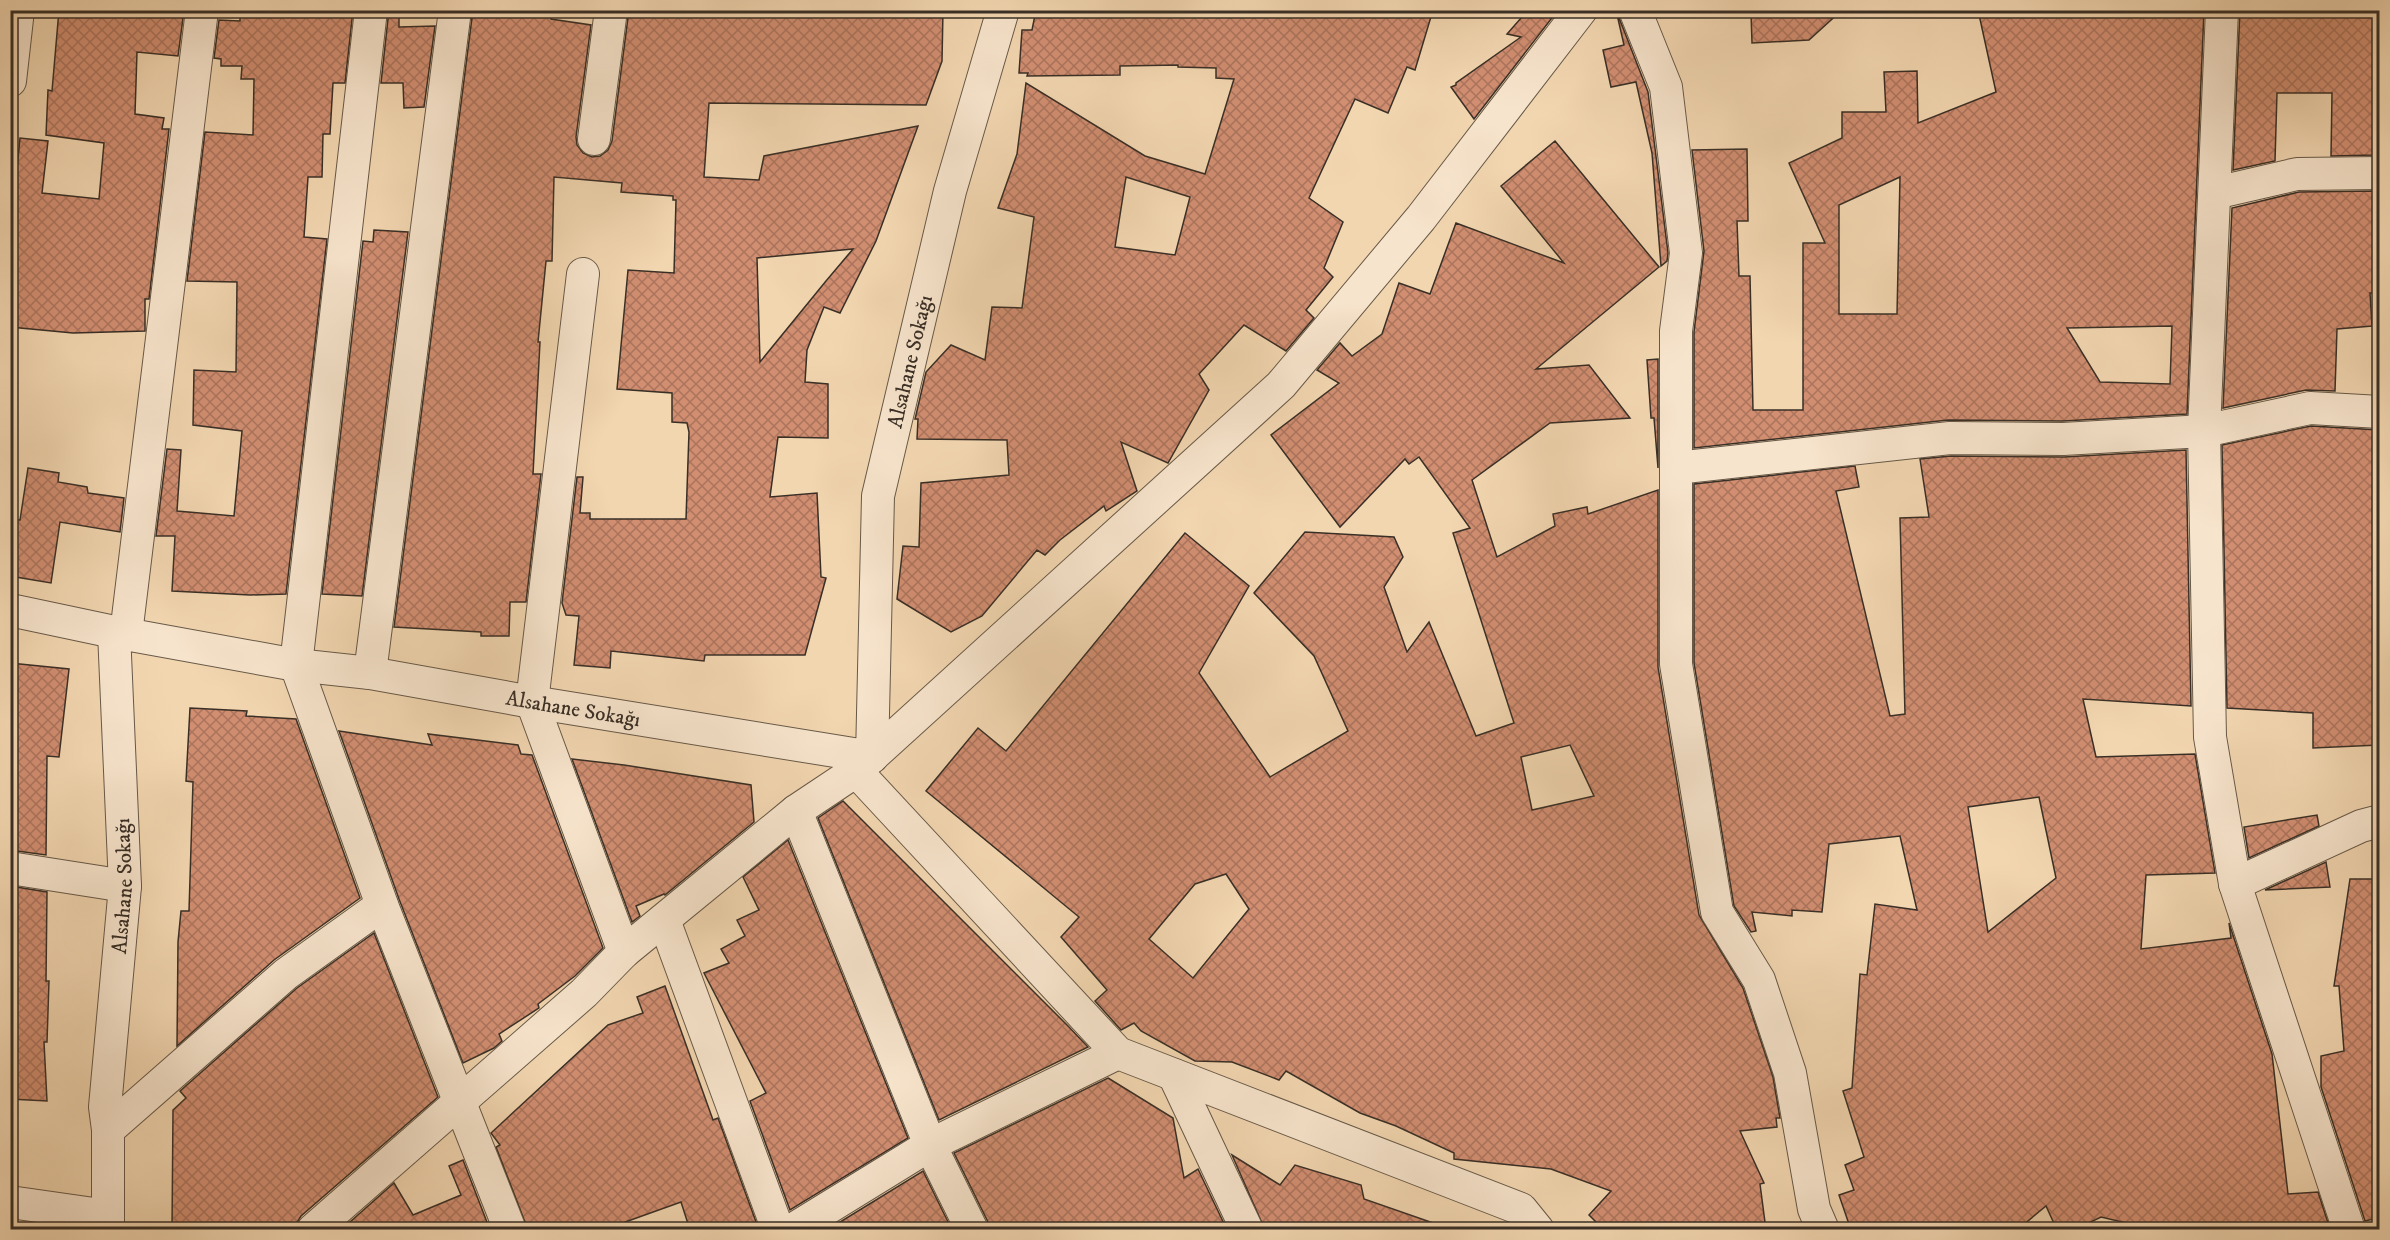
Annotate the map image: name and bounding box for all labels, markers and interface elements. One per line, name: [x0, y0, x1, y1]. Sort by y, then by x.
street label: Alsahane Sokağı: [882, 293, 939, 431]
street label: Alsahane Sokağı: [504, 686, 642, 733]
street label: Alsahane Sokağı: [107, 818, 139, 955]

